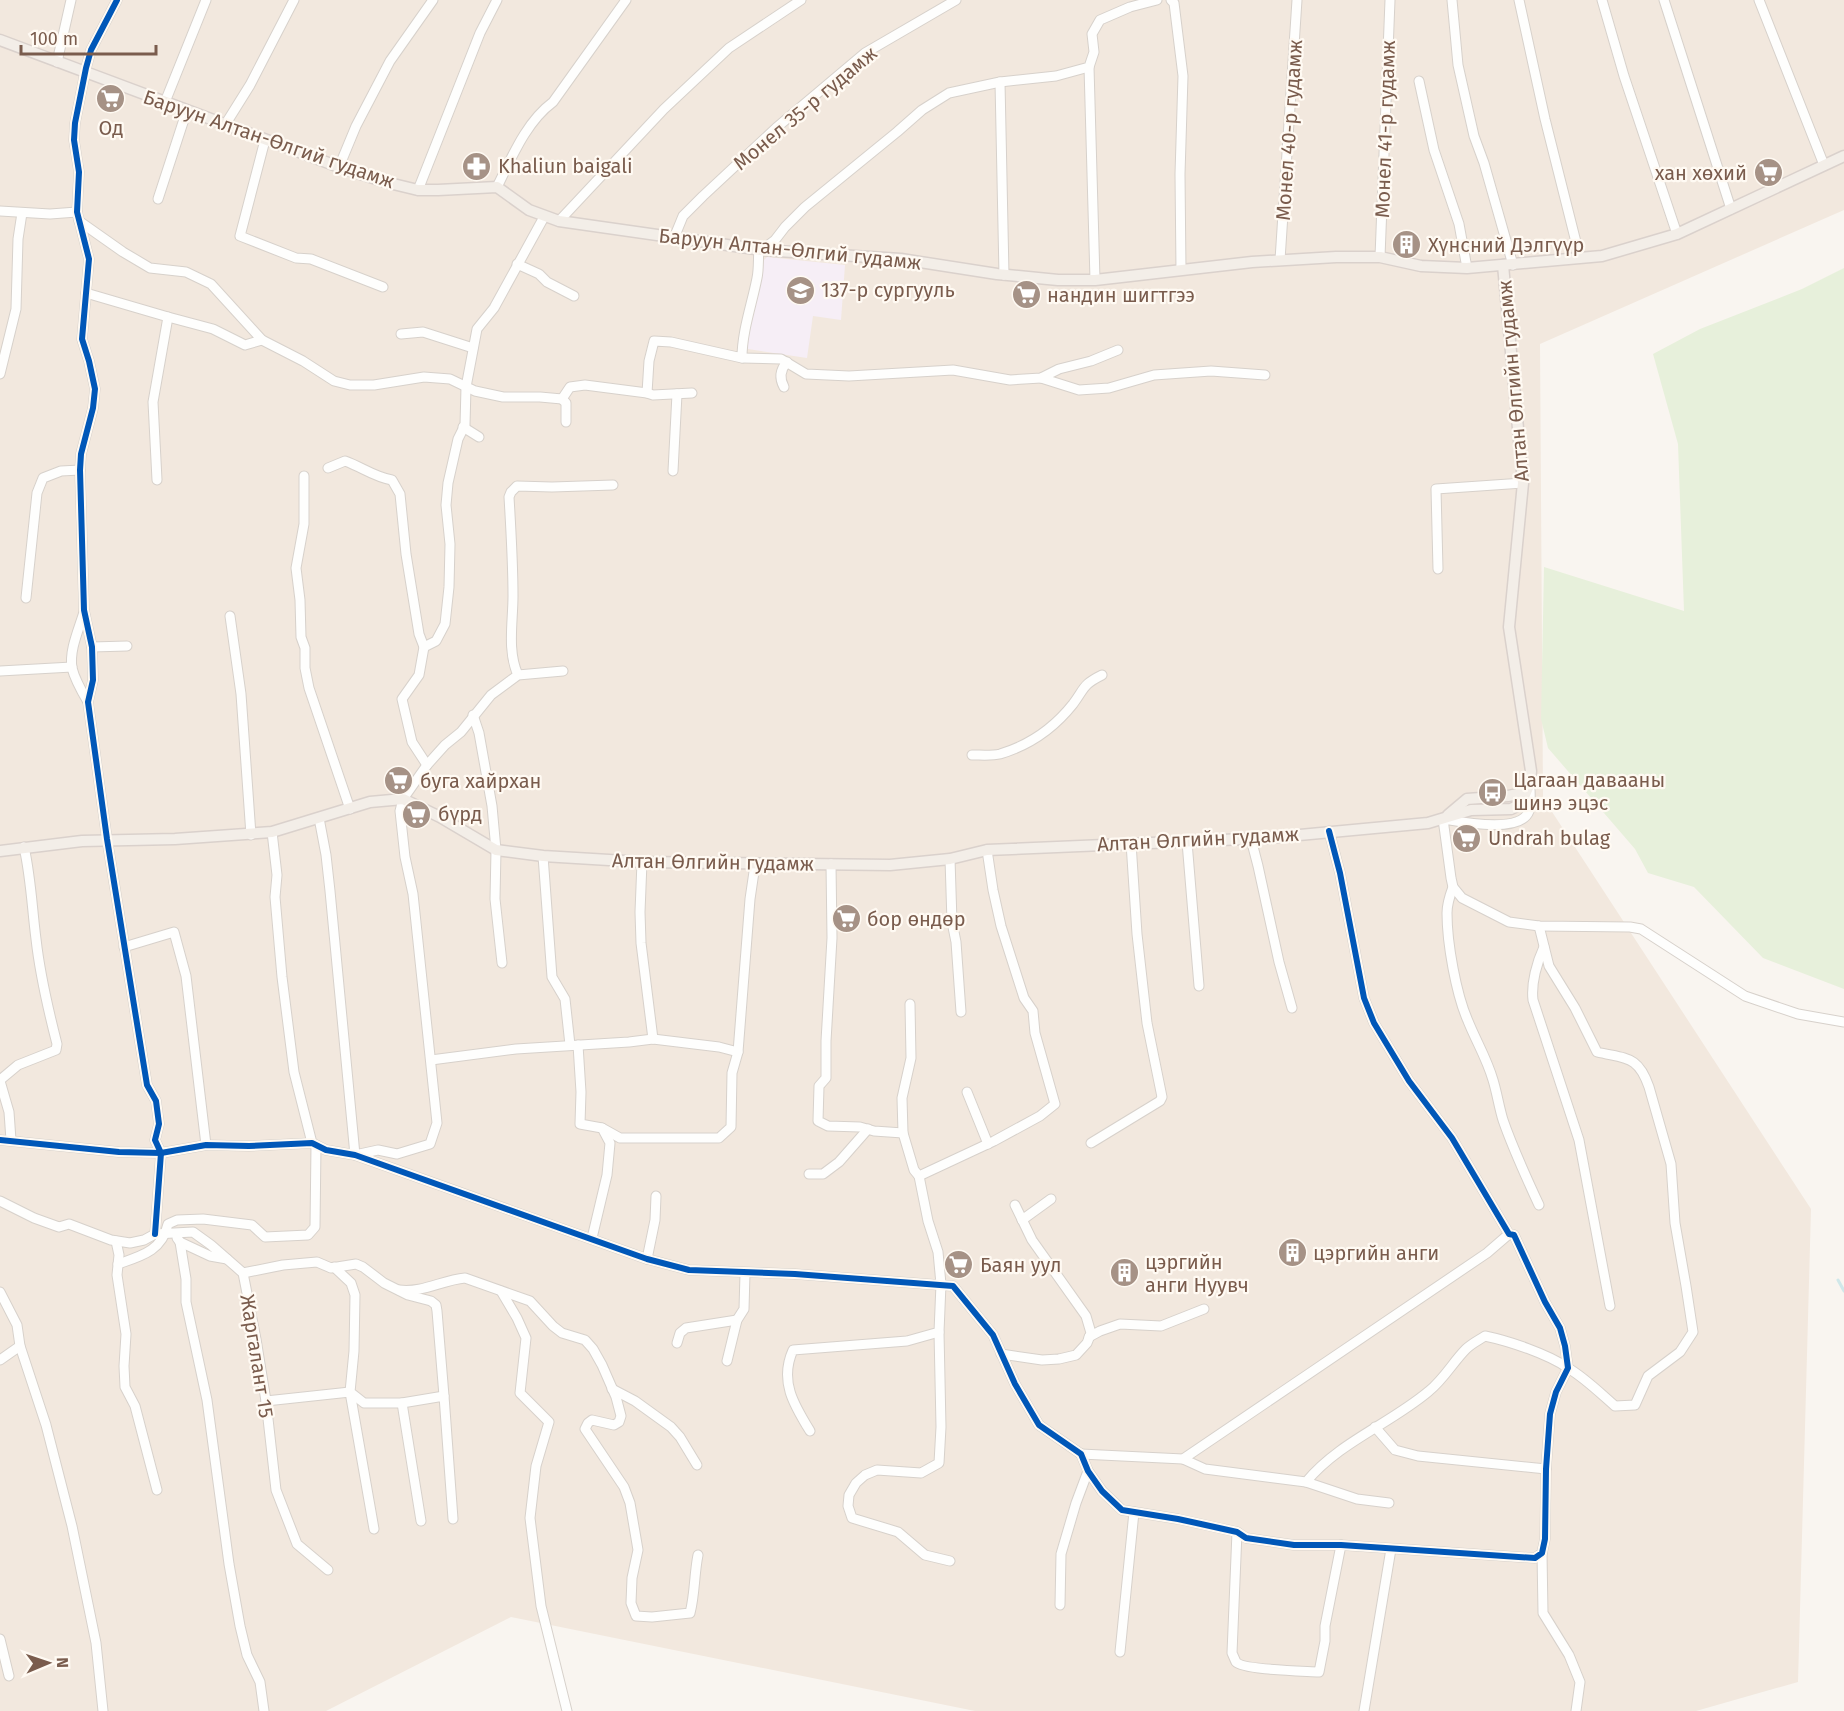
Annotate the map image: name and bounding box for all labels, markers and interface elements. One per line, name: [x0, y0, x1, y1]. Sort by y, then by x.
scale bar: [21, 18, 156, 56]
text: 100 m: [30, 28, 78, 50]
street label: Монел 40-р гудамж: [1271, 39, 1307, 221]
street label: Монел 41-р гудамж: [1370, 40, 1400, 218]
street label: Монел 35-р гудамж: [728, 41, 882, 175]
supermarket icon: Од: [95, 82, 127, 114]
street label: Баруун Алтан-Өлгий гудамж: [140, 85, 398, 193]
place label: Од: [99, 116, 123, 140]
pharmacy icon: Khaliun baigali: [461, 150, 493, 182]
place label: Khaliun baigali: [498, 154, 633, 178]
supermarket icon: хан хөхий: [1752, 157, 1784, 189]
place label: хан хөхий: [1655, 161, 1747, 185]
street label: Баруун Алтан-Өлгий гудамж: [657, 223, 923, 275]
building icon: Хүнсний Дэлгүүр: [1391, 229, 1423, 261]
place label: Хүнсний Дэлгүүр: [1428, 233, 1584, 257]
school or university icon: 137-р сургууль: [784, 274, 816, 306]
place label: 137-р сургууль: [821, 278, 955, 302]
supermarket icon: нандин шигтгээ: [1010, 279, 1042, 311]
street label: Алтан Өлгийн гудамж: [1492, 279, 1534, 483]
place label: нандин шигтгээ: [1047, 283, 1195, 307]
supermarket icon: буга хайрхан: [383, 765, 415, 797]
place label: Цагаан давааны шинэ эцэс: [1513, 768, 1665, 815]
place label: буга хайрхан: [420, 769, 541, 793]
bus stop icon: Цагаан давааны шинэ эцэс: [1476, 776, 1508, 808]
supermarket icon: бүрд: [401, 798, 433, 830]
place label: бүрд: [438, 802, 482, 826]
street label: Алтан Өлгийн гудамж: [1096, 822, 1300, 856]
supermarket icon: Undrah bulag: [1451, 822, 1483, 854]
place label: Undrah bulag: [1488, 826, 1611, 850]
street label: Алтан Өлгийн гудамж: [612, 848, 814, 876]
supermarket icon: бор өндөр: [830, 903, 862, 935]
place label: бор өндөр: [867, 907, 966, 931]
building icon: цэргийн анги: [1276, 1237, 1308, 1269]
place label: цэргийн анги: [1313, 1241, 1439, 1265]
supermarket icon: Баян уул: [943, 1249, 975, 1281]
place label: цэргийн анги Нуувч: [1145, 1250, 1249, 1297]
place label: Баян уул: [980, 1253, 1062, 1277]
building icon: цэргийн анги Нуувч: [1108, 1257, 1140, 1289]
street label: Жаргалант 15: [235, 1292, 279, 1420]
north arrow: [18, 1633, 78, 1693]
text: N: [53, 1657, 72, 1668]

